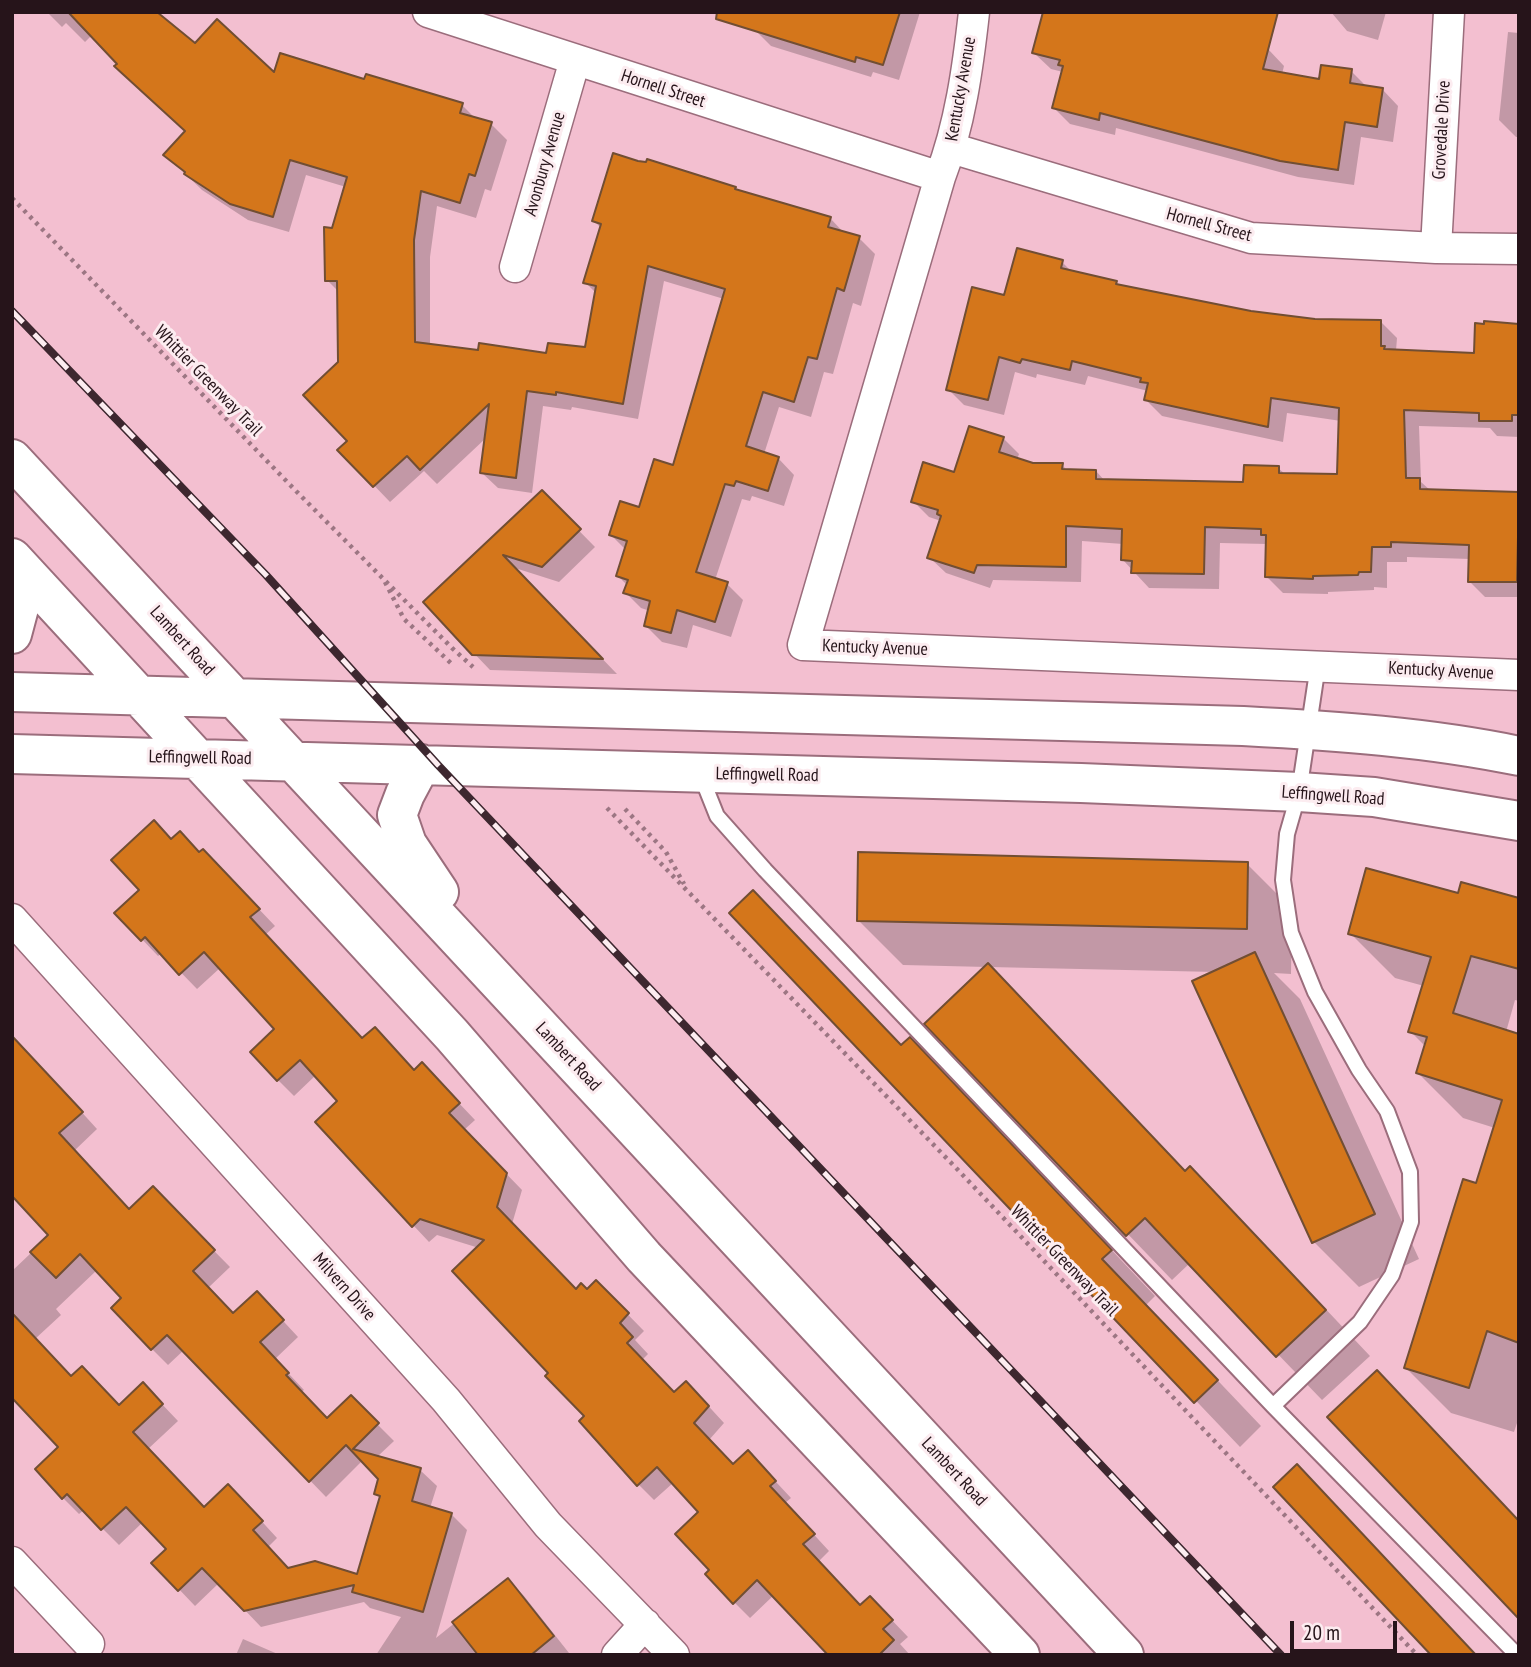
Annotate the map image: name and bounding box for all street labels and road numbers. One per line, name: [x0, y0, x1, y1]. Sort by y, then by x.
street label: Kentucky Avenue: [941, 35, 981, 143]
street label: Hornell Street: [618, 65, 708, 113]
street label: Grovedale Drive: [1429, 80, 1455, 180]
street label: Avonbury Avenue: [520, 109, 570, 219]
street label: Hornell Street: [1164, 203, 1254, 247]
street label: Whittier Greenway Trail: [150, 321, 266, 441]
street label: Lambert Road: [145, 602, 219, 680]
street label: Kentucky Avenue: [822, 635, 928, 661]
street label: Kentucky Avenue: [1388, 657, 1494, 685]
street label: Leffingwell Road: [148, 746, 252, 770]
street label: Leffingwell Road: [715, 763, 819, 787]
street label: Leffingwell Road: [1281, 782, 1385, 810]
street label: Lambert Road: [531, 1018, 605, 1096]
street label: Whittier Greenway Trail: [1006, 1201, 1122, 1321]
street label: Milvern Drive: [308, 1249, 380, 1325]
street label: Lambert Road: [917, 1433, 991, 1511]

